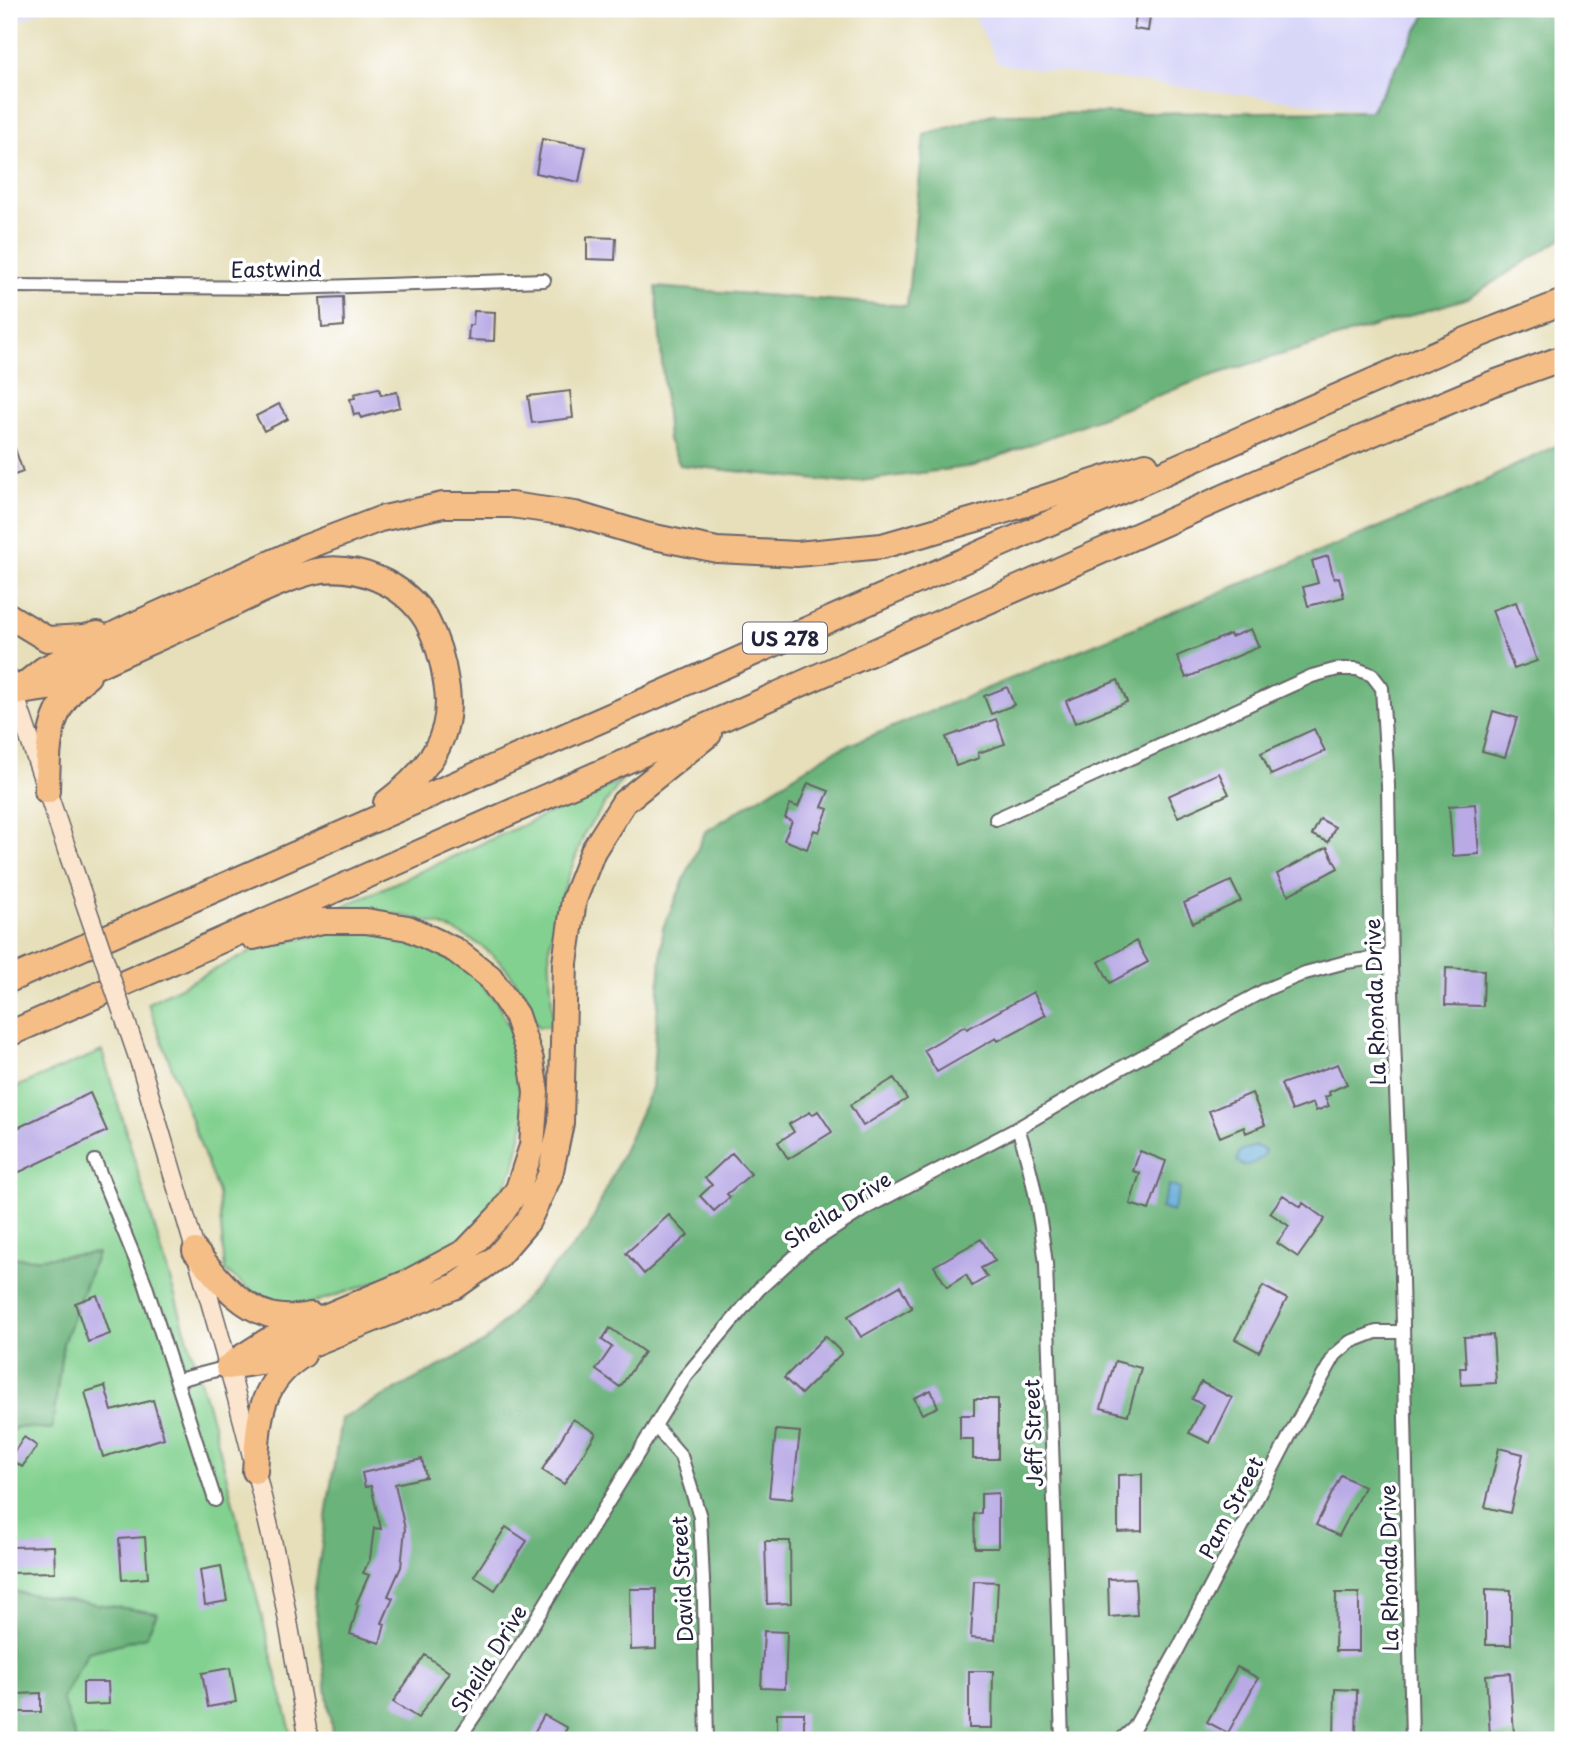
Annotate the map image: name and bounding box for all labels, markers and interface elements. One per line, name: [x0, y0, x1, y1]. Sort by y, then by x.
street label: Eastwind: [230, 251, 322, 285]
road number: US 278: [743, 622, 827, 653]
street label: La Rhonda Drive: [1355, 918, 1393, 1086]
street label: Sheila Drive: [777, 1162, 897, 1256]
street label: Jeff Street: [1014, 1378, 1050, 1488]
street label: Pam Street: [1190, 1450, 1270, 1564]
street label: La Rhonda Drive: [1371, 1484, 1405, 1652]
street label: David Street: [662, 1515, 700, 1643]
street label: Sheila Drive: [442, 1598, 534, 1718]

